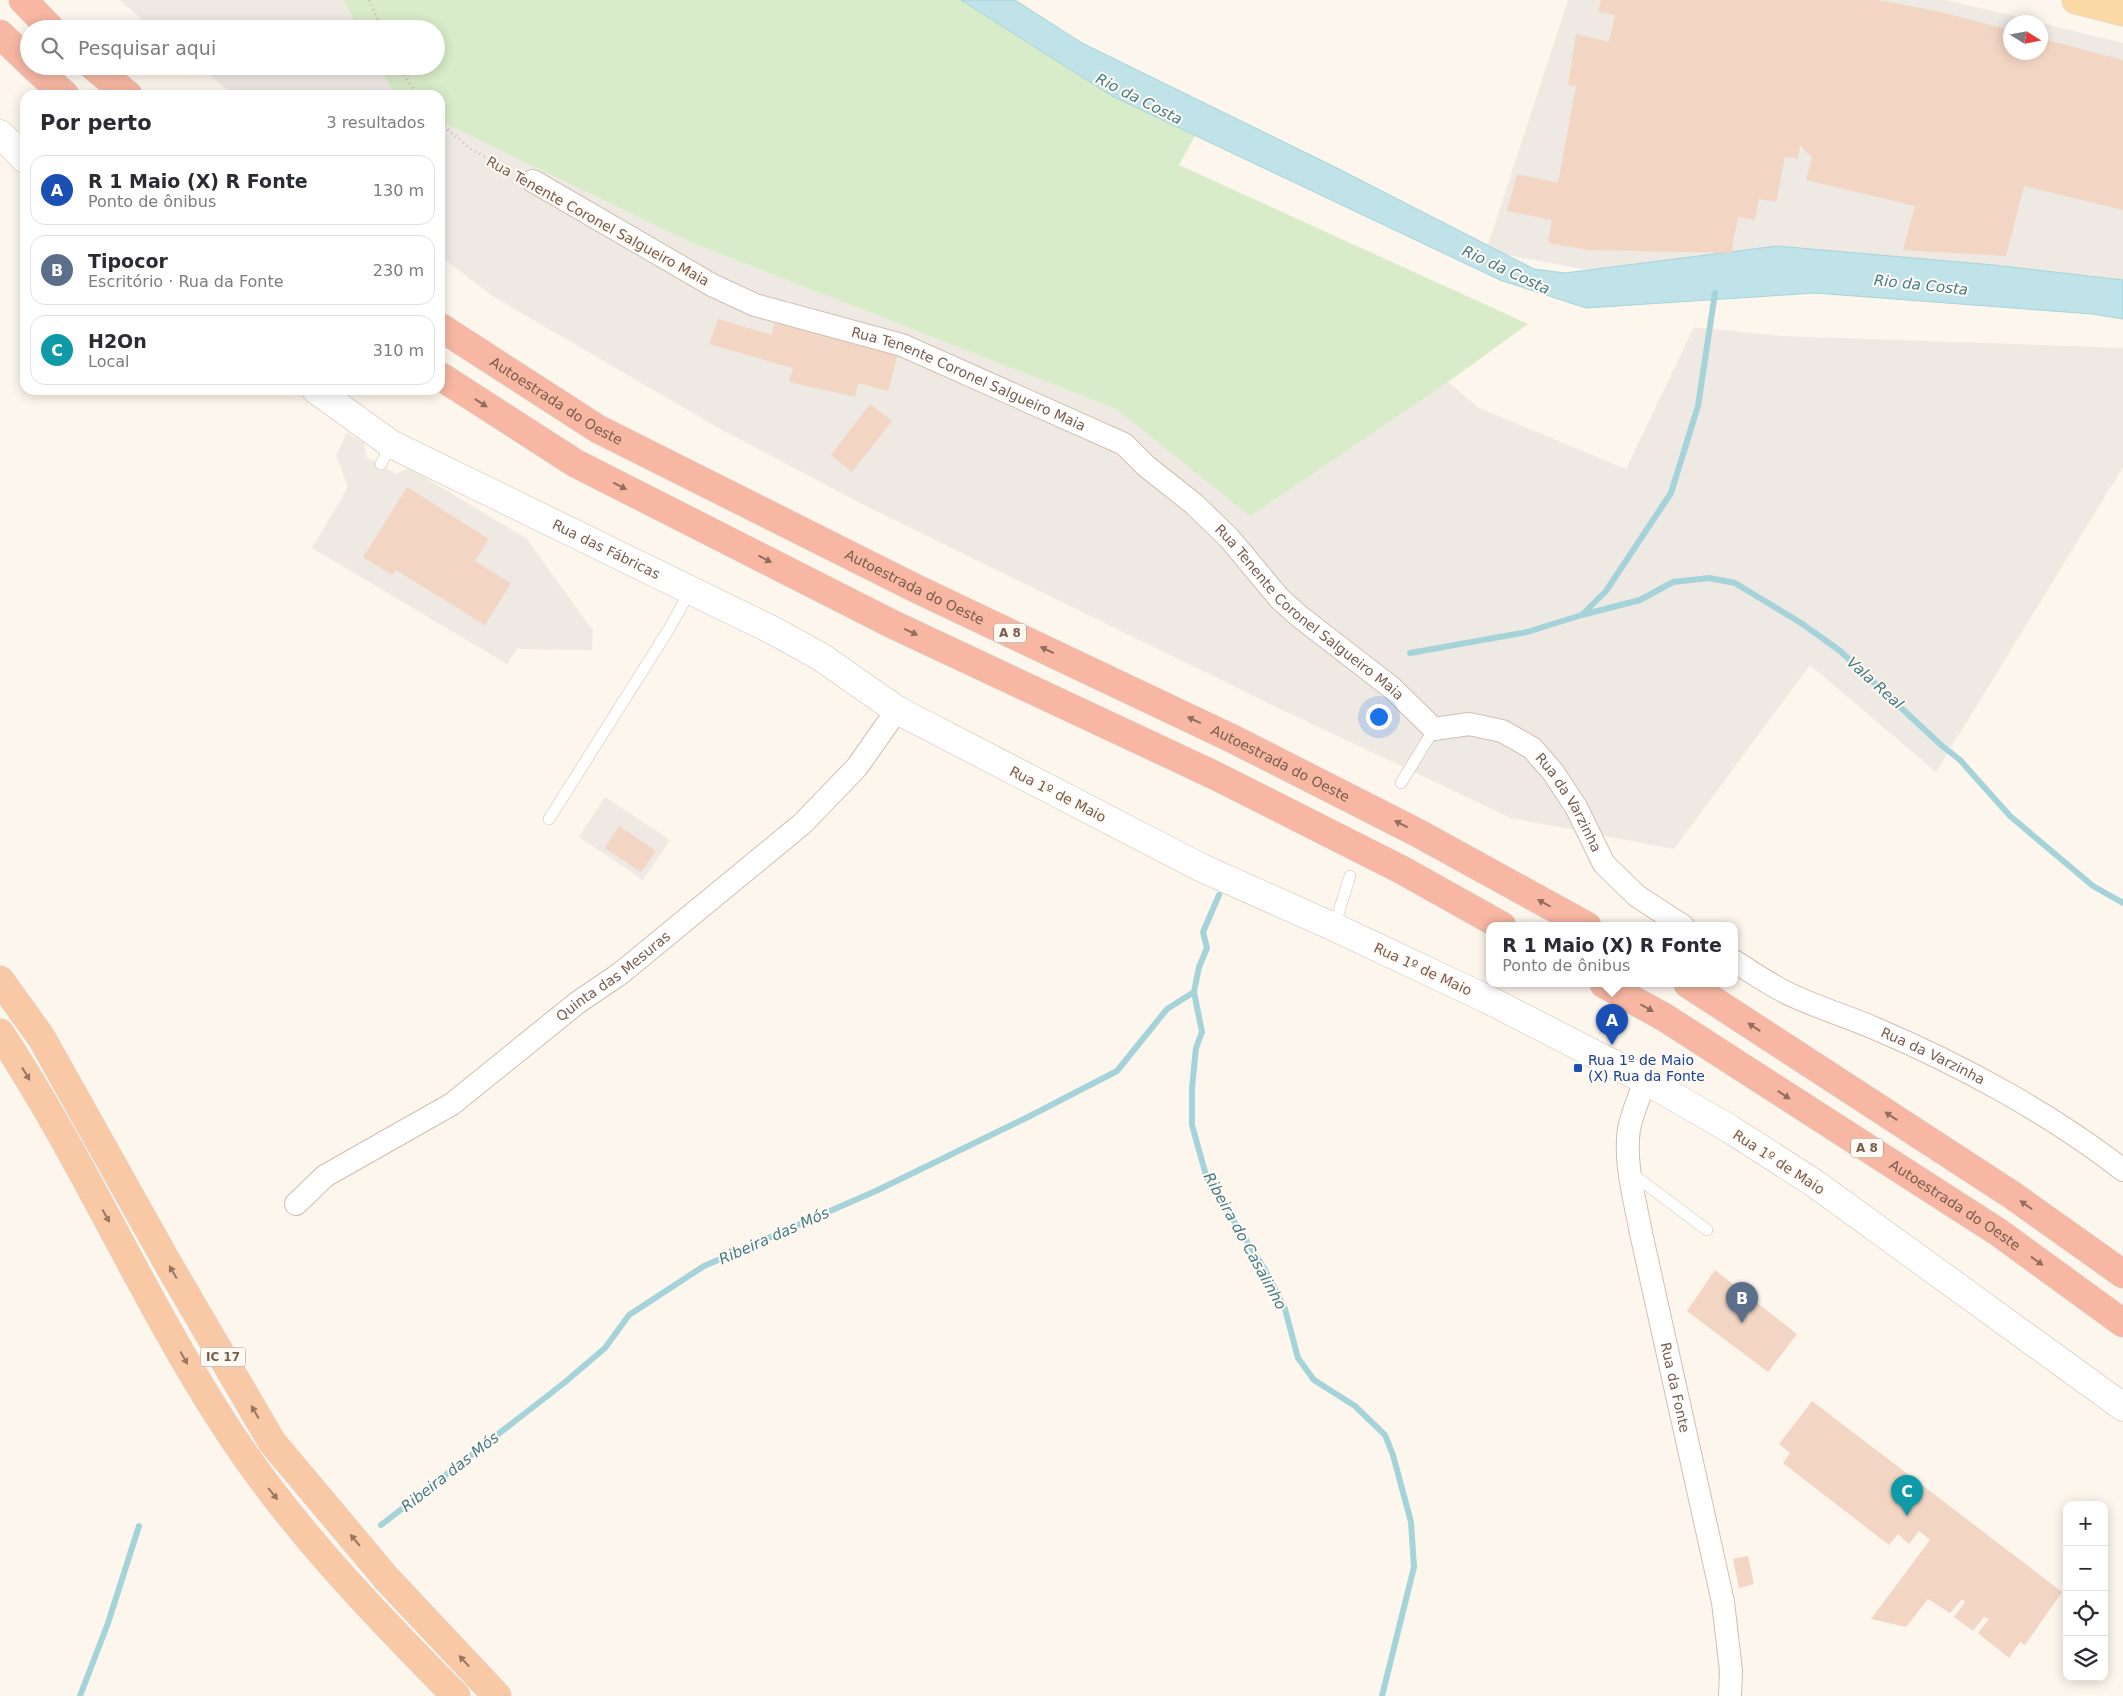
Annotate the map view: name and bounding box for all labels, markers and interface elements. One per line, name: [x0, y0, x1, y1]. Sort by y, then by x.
north arrow: [2003, 15, 2048, 60]
search box: [20, 20, 445, 75]
icon: search: [38, 34, 66, 62]
text: Pesquisar aqui: [78, 37, 216, 59]
water label: Rio da Costa: [1093, 70, 1185, 128]
text: Por perto: [40, 111, 152, 135]
text: 3 resultados: [326, 113, 425, 132]
street label: Rua Tenente Coronel Salgueiro Maia: [484, 153, 712, 289]
text: R 1 Maio (X) R Fonte: [88, 170, 308, 192]
text: A: [51, 181, 63, 200]
text: 130 m: [373, 181, 424, 200]
text: Ponto de ônibus: [88, 192, 216, 211]
water label: Rio da Costa: [1459, 242, 1553, 298]
text: Tipocor: [88, 250, 168, 272]
text: B: [51, 261, 63, 280]
text: 230 m: [373, 261, 424, 280]
water label: Rio da Costa: [1873, 271, 1969, 299]
text: Escritório · Rua da Fonte: [88, 272, 284, 291]
street label: Rua Tenente Coronel Salgueiro Maia: [850, 324, 1088, 434]
text: H2On: [88, 330, 147, 352]
text: C: [51, 341, 63, 360]
text: 310 m: [373, 341, 424, 360]
text: Local: [88, 352, 129, 371]
street label: Autoestrada do Oeste: [487, 354, 625, 448]
one-way arrow: [474, 398, 488, 407]
one-way arrow: [613, 482, 628, 490]
street label: Rua das Fábricas: [550, 516, 663, 582]
street label: Rua Tenente Coronel Salgueiro Maia: [1212, 521, 1407, 703]
street label: Autoestrada do Oeste: [842, 546, 987, 628]
one-way arrow: [758, 555, 773, 563]
road number: A 8: [994, 624, 1026, 642]
one-way arrow: [904, 628, 918, 636]
one-way arrow: [1040, 646, 1054, 654]
water label: Vala Real: [1843, 653, 1908, 714]
your location: [1366, 704, 1392, 730]
one-way arrow: [1187, 716, 1201, 724]
street label: Autoestrada do Oeste: [1208, 722, 1352, 805]
street label: Rua da Varzinha: [1532, 750, 1605, 855]
street label: Rua 1º de Maio: [1007, 763, 1109, 825]
one-way arrow: [1394, 820, 1409, 828]
one-way arrow: [1537, 898, 1551, 907]
popup: [1486, 922, 1738, 987]
street label: Quinta das Mesuras: [553, 928, 673, 1025]
text: R 1 Maio (X) R Fonte: [1502, 934, 1722, 956]
street label: Rua 1º de Maio: [1372, 939, 1474, 999]
text: Ponto de ônibus: [1502, 956, 1630, 975]
one-way arrow: [1640, 1003, 1654, 1012]
pin: A: [1596, 1004, 1628, 1045]
one-way arrow: [1748, 1022, 1761, 1032]
street label: Rua da Varzinha: [1879, 1024, 1988, 1088]
place label: Rua 1º de Maio (X) Rua da Fonte: [1588, 1052, 1705, 1084]
marker: Rua 1º de Maio (X) Rua da Fonte: [1572, 1062, 1584, 1074]
one-way arrow: [21, 1067, 30, 1080]
one-way arrow: [1778, 1090, 1791, 1099]
one-way arrow: [1884, 1111, 1897, 1120]
street label: Rua 1º de Maio: [1730, 1126, 1828, 1198]
road number: A 8: [1851, 1138, 1883, 1158]
street label: Autoestrada do Oeste: [1887, 1156, 2024, 1254]
water label: Ribeira do Casalinho: [1200, 1169, 1290, 1313]
one-way arrow: [2019, 1200, 2033, 1210]
water label: Ribeira das Mós: [716, 1204, 832, 1268]
one-way arrow: [101, 1209, 110, 1222]
one-way arrow: [2030, 1255, 2043, 1266]
one-way arrow: [168, 1266, 177, 1279]
pin: B: [1726, 1282, 1758, 1323]
street label: Rua da Fonte: [1658, 1341, 1693, 1434]
road number: IC 17: [200, 1348, 246, 1366]
one-way arrow: [180, 1351, 188, 1365]
one-way arrow: [251, 1406, 260, 1419]
water label: Ribeira das Mós: [398, 1428, 503, 1516]
pin: C: [1891, 1475, 1923, 1516]
one-way arrow: [267, 1487, 278, 1500]
map controls: [2063, 1501, 2108, 1681]
button: +: [2063, 1501, 2108, 1546]
one-way arrow: [349, 1534, 360, 1547]
button: −: [2063, 1546, 2108, 1591]
button: locate: [2063, 1591, 2108, 1636]
button: layers: [2063, 1636, 2108, 1681]
one-way arrow: [458, 1655, 470, 1667]

